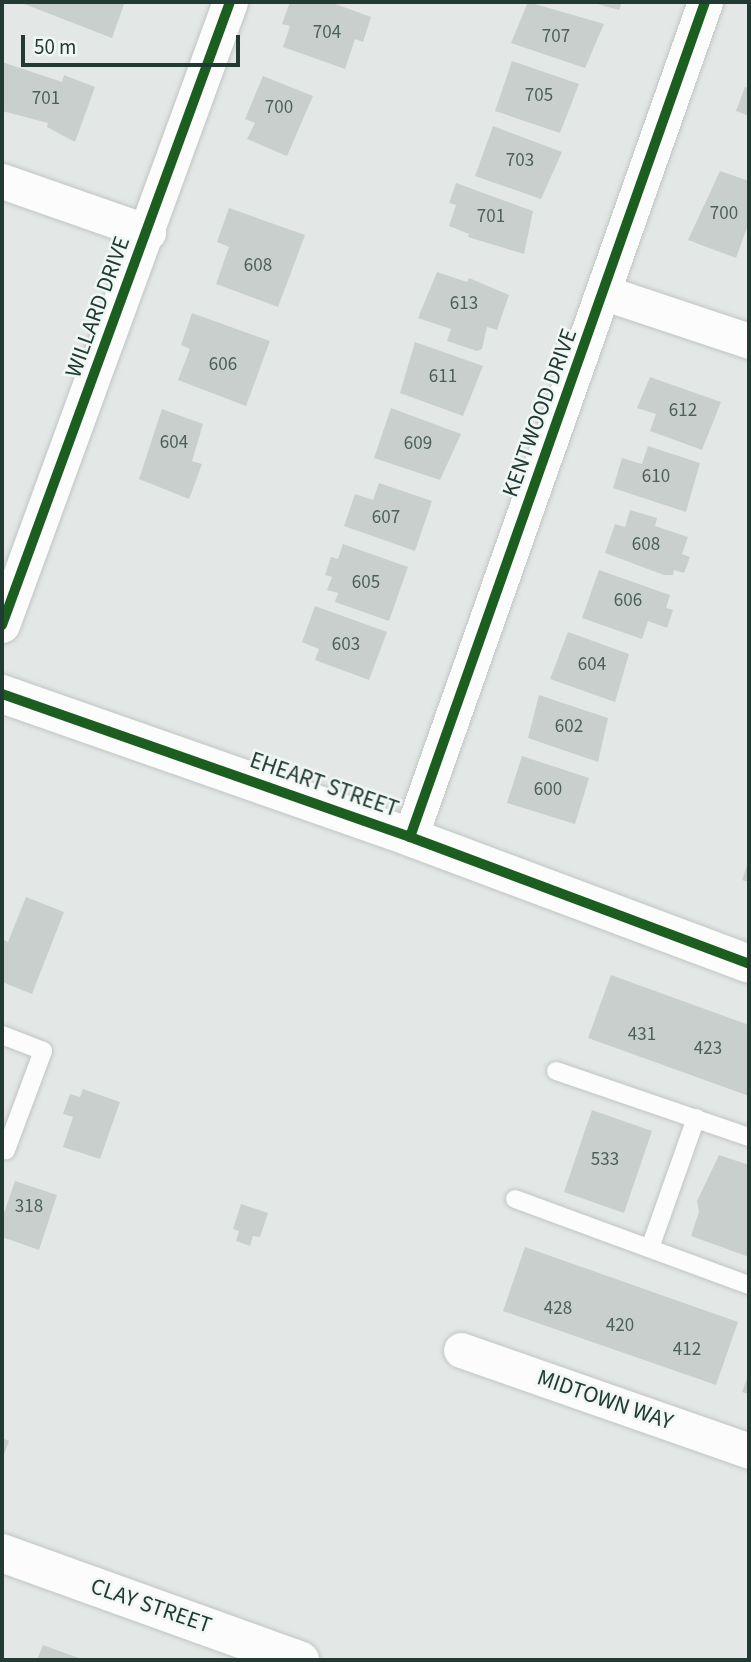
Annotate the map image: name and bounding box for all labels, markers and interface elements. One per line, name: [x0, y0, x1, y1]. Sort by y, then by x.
scale bar: [24, 21, 243, 65]
house number: 704: [313, 22, 341, 44]
house number: 707: [542, 26, 570, 48]
text: 50 m: [34, 32, 76, 62]
house number: 705: [525, 85, 553, 107]
house number: 701: [32, 88, 60, 110]
house number: 700: [265, 97, 293, 119]
house number: 703: [506, 150, 534, 172]
house number: 700: [710, 203, 738, 225]
house number: 701: [477, 206, 505, 228]
street label: WILLARD DRIVE: [60, 233, 136, 381]
house number: 608: [244, 255, 272, 277]
house number: 613: [450, 293, 478, 315]
street label: KENTWOOD DRIVE: [497, 325, 583, 501]
house number: 606: [209, 354, 237, 376]
house number: 611: [429, 366, 457, 388]
house number: 612: [669, 400, 697, 422]
house number: 604: [160, 432, 188, 454]
house number: 609: [404, 433, 432, 455]
house number: 610: [642, 466, 670, 488]
house number: 607: [372, 507, 400, 529]
house number: 608: [632, 534, 660, 556]
house number: 605: [352, 572, 380, 594]
house number: 606: [614, 590, 642, 612]
house number: 603: [332, 634, 360, 656]
house number: 604: [578, 654, 606, 676]
house number: 602: [555, 716, 583, 738]
street label: EHEART STREET: [246, 747, 402, 823]
house number: 600: [534, 779, 562, 801]
house number: 431: [628, 1024, 656, 1046]
house number: 423: [694, 1038, 722, 1060]
house number: 533: [591, 1149, 619, 1171]
house number: 318: [15, 1196, 43, 1218]
house number: 428: [544, 1298, 572, 1320]
house number: 420: [606, 1315, 634, 1337]
house number: 412: [673, 1339, 701, 1361]
street label: MIDTOWN WAY: [533, 1364, 677, 1436]
street label: CLAY STREET: [87, 1572, 215, 1640]

